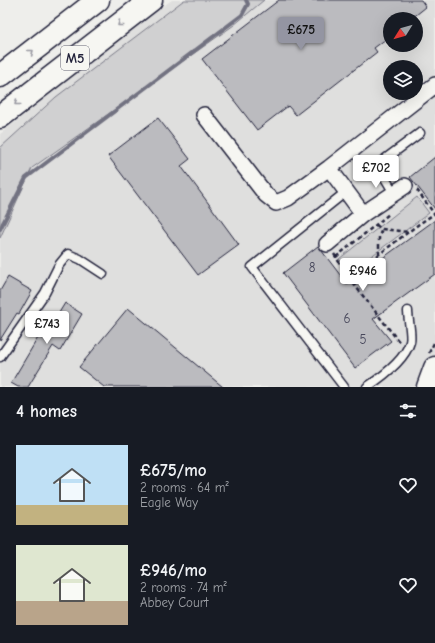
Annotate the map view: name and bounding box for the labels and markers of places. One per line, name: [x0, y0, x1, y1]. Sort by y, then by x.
pin: £675: [277, 17, 325, 51]
pin: £702: [352, 155, 400, 189]
pin: £946: [339, 258, 387, 292]
pin: £743: [23, 311, 71, 345]

